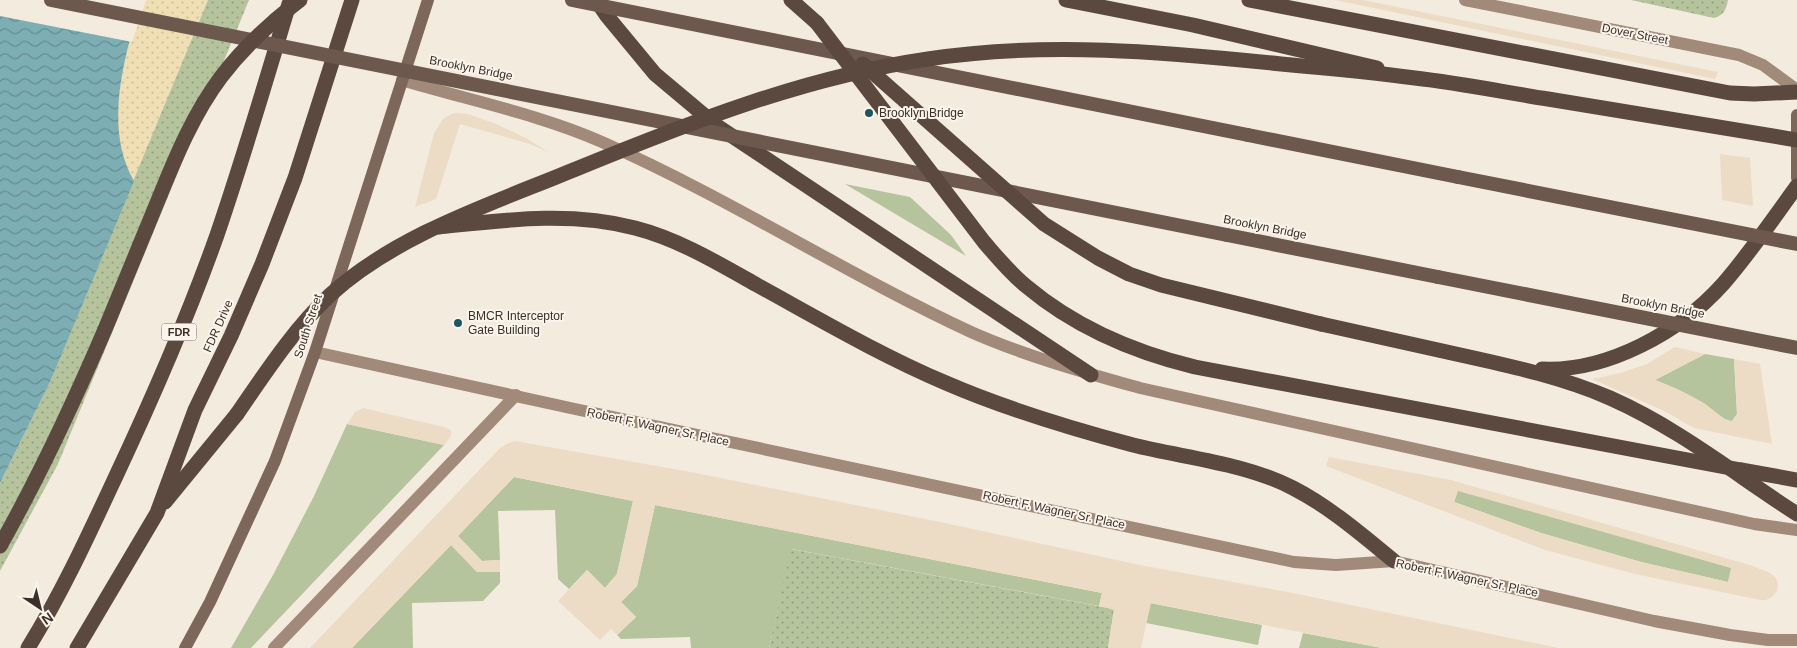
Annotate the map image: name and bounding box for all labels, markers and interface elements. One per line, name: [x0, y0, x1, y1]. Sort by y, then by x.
street label: Dover Street: [1601, 21, 1670, 47]
street label: Brooklyn Bridge: [428, 53, 514, 83]
place label: Brooklyn Bridge: [879, 106, 964, 120]
marker: Brooklyn Bridge: [863, 107, 875, 119]
street label: Brooklyn Bridge: [1222, 212, 1308, 242]
street label: South Street: [291, 291, 325, 360]
street label: Brooklyn Bridge: [1620, 291, 1706, 321]
street label: FDR Drive: [200, 297, 236, 354]
place label: BMCR Interceptor Gate Building: [468, 309, 564, 337]
marker: BMCR Interceptor Gate Building: [452, 317, 464, 329]
road number: FDR: [162, 324, 196, 341]
street label: Robert F. Wagner Sr. Place: [586, 405, 731, 449]
street label: Robert F. Wagner Sr. Place: [982, 488, 1127, 532]
street label: Robert F. Wagner Sr. Place: [1395, 556, 1540, 600]
north arrow: [15, 583, 65, 633]
text: N: [39, 609, 56, 628]

